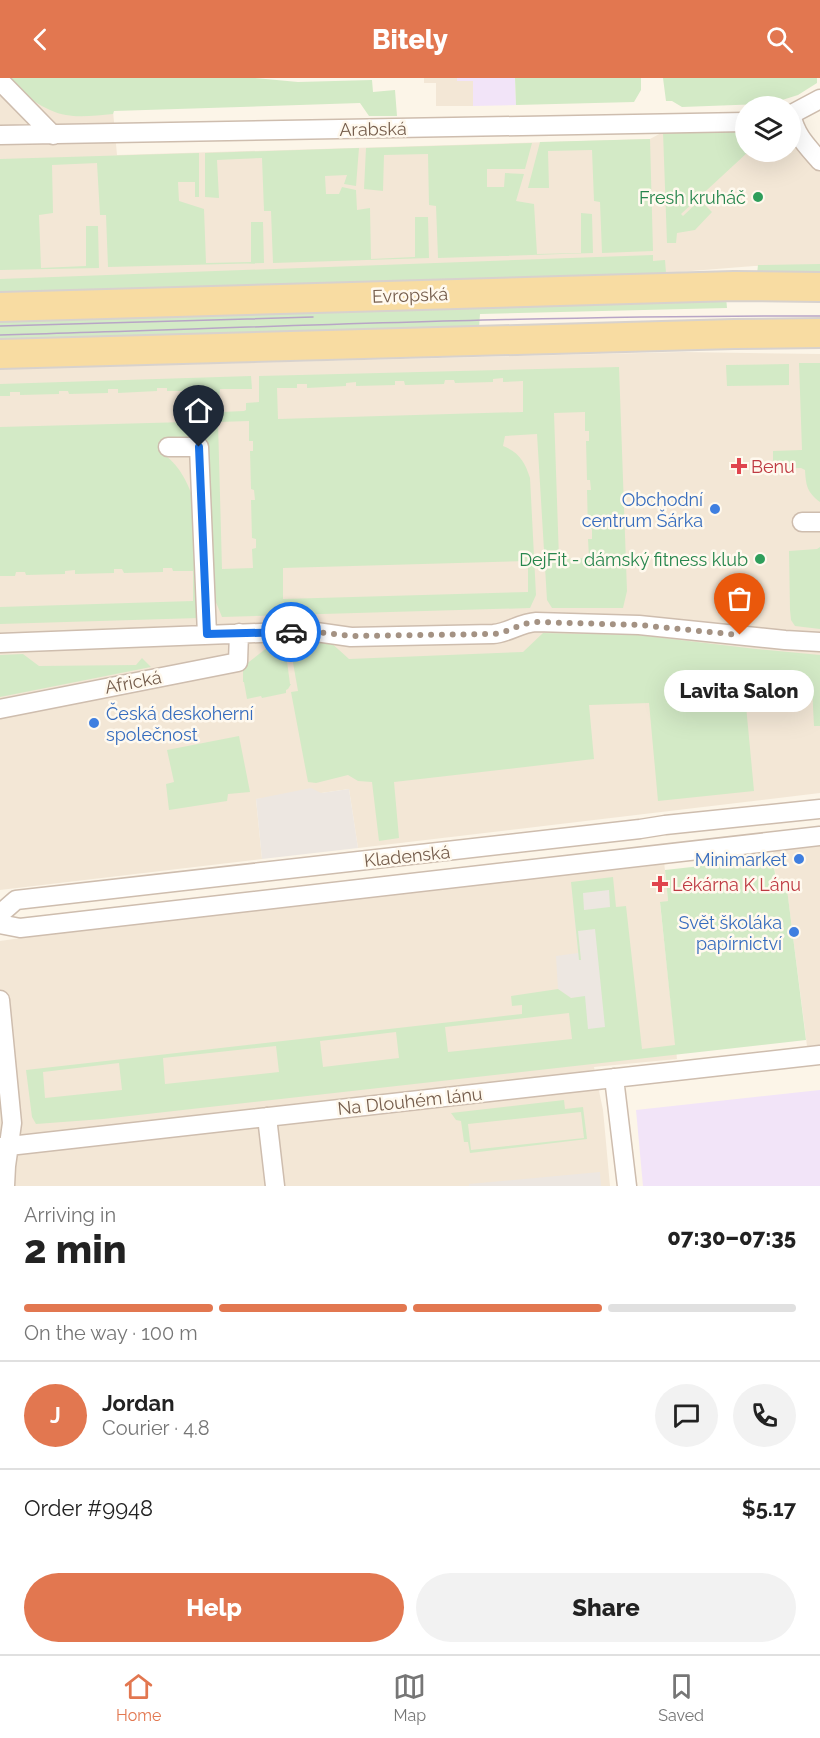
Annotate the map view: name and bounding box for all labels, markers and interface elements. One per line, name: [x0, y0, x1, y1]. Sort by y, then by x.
icon: back: [24, 23, 57, 56]
icon: search: [763, 23, 796, 56]
text: Bitely: [372, 24, 448, 55]
map controls: [735, 96, 801, 162]
button: layers: [735, 96, 801, 162]
street label: Arabská: [339, 118, 407, 140]
place label: Fresh kruháč: [639, 187, 746, 208]
marker: Fresh kruháč: [751, 190, 765, 204]
street label: Evropská: [372, 283, 448, 307]
pin: [173, 385, 224, 447]
icon: home: [182, 394, 215, 427]
place label: Benu: [751, 456, 795, 477]
marker: Benu: [732, 459, 746, 473]
place label: Obchodní centrum Šárka: [582, 489, 703, 531]
marker: Obchodní centrum Šárka: [708, 502, 722, 516]
place label: DejFit - dámský fitness klub: [519, 549, 748, 570]
marker: DejFit - dámský fitness klub: [753, 552, 767, 566]
pin: [714, 573, 765, 635]
icon: bag: [723, 582, 756, 615]
courier: [261, 602, 321, 662]
icon: car: [275, 616, 308, 649]
street label: Africká: [103, 666, 163, 698]
callout: Lavita Salon: [665, 671, 815, 713]
text: Lavita Salon: [679, 679, 799, 703]
place label: Česká deskoherní společnost: [106, 702, 254, 745]
marker: Česká deskoherní společnost: [87, 716, 101, 730]
street label: Kladenská: [363, 841, 451, 871]
place label: Minimarket: [695, 849, 787, 870]
marker: Minimarket: [792, 852, 806, 866]
place label: Lékárna K Lánu: [672, 874, 801, 895]
marker: Lékárna K Lánu: [653, 877, 667, 891]
place label: Svět školáka papírnictví: [679, 912, 782, 954]
marker: Svět školáka papírnictví: [787, 925, 801, 939]
street label: Na Dlouhém lánu: [337, 1083, 483, 1119]
text: Arriving in: [24, 1203, 116, 1227]
text: 07:30–07:35: [667, 1224, 796, 1250]
text: 2 min: [24, 1226, 127, 1272]
text: On the way · 100 m: [24, 1321, 198, 1345]
button: chat: [655, 1384, 718, 1447]
button: phone: [733, 1384, 796, 1447]
text: Jordan: [102, 1390, 174, 1416]
text: J: [50, 1402, 61, 1428]
text: Courier · 4.8: [102, 1416, 210, 1440]
text: Order #9948: [24, 1495, 153, 1521]
text: $5.17: [742, 1495, 796, 1521]
button: Help: [24, 1573, 404, 1642]
button: Share: [416, 1573, 796, 1642]
tab: Home: [116, 1670, 161, 1725]
tab: Map: [393, 1670, 426, 1725]
tab: Saved: [658, 1670, 704, 1725]

